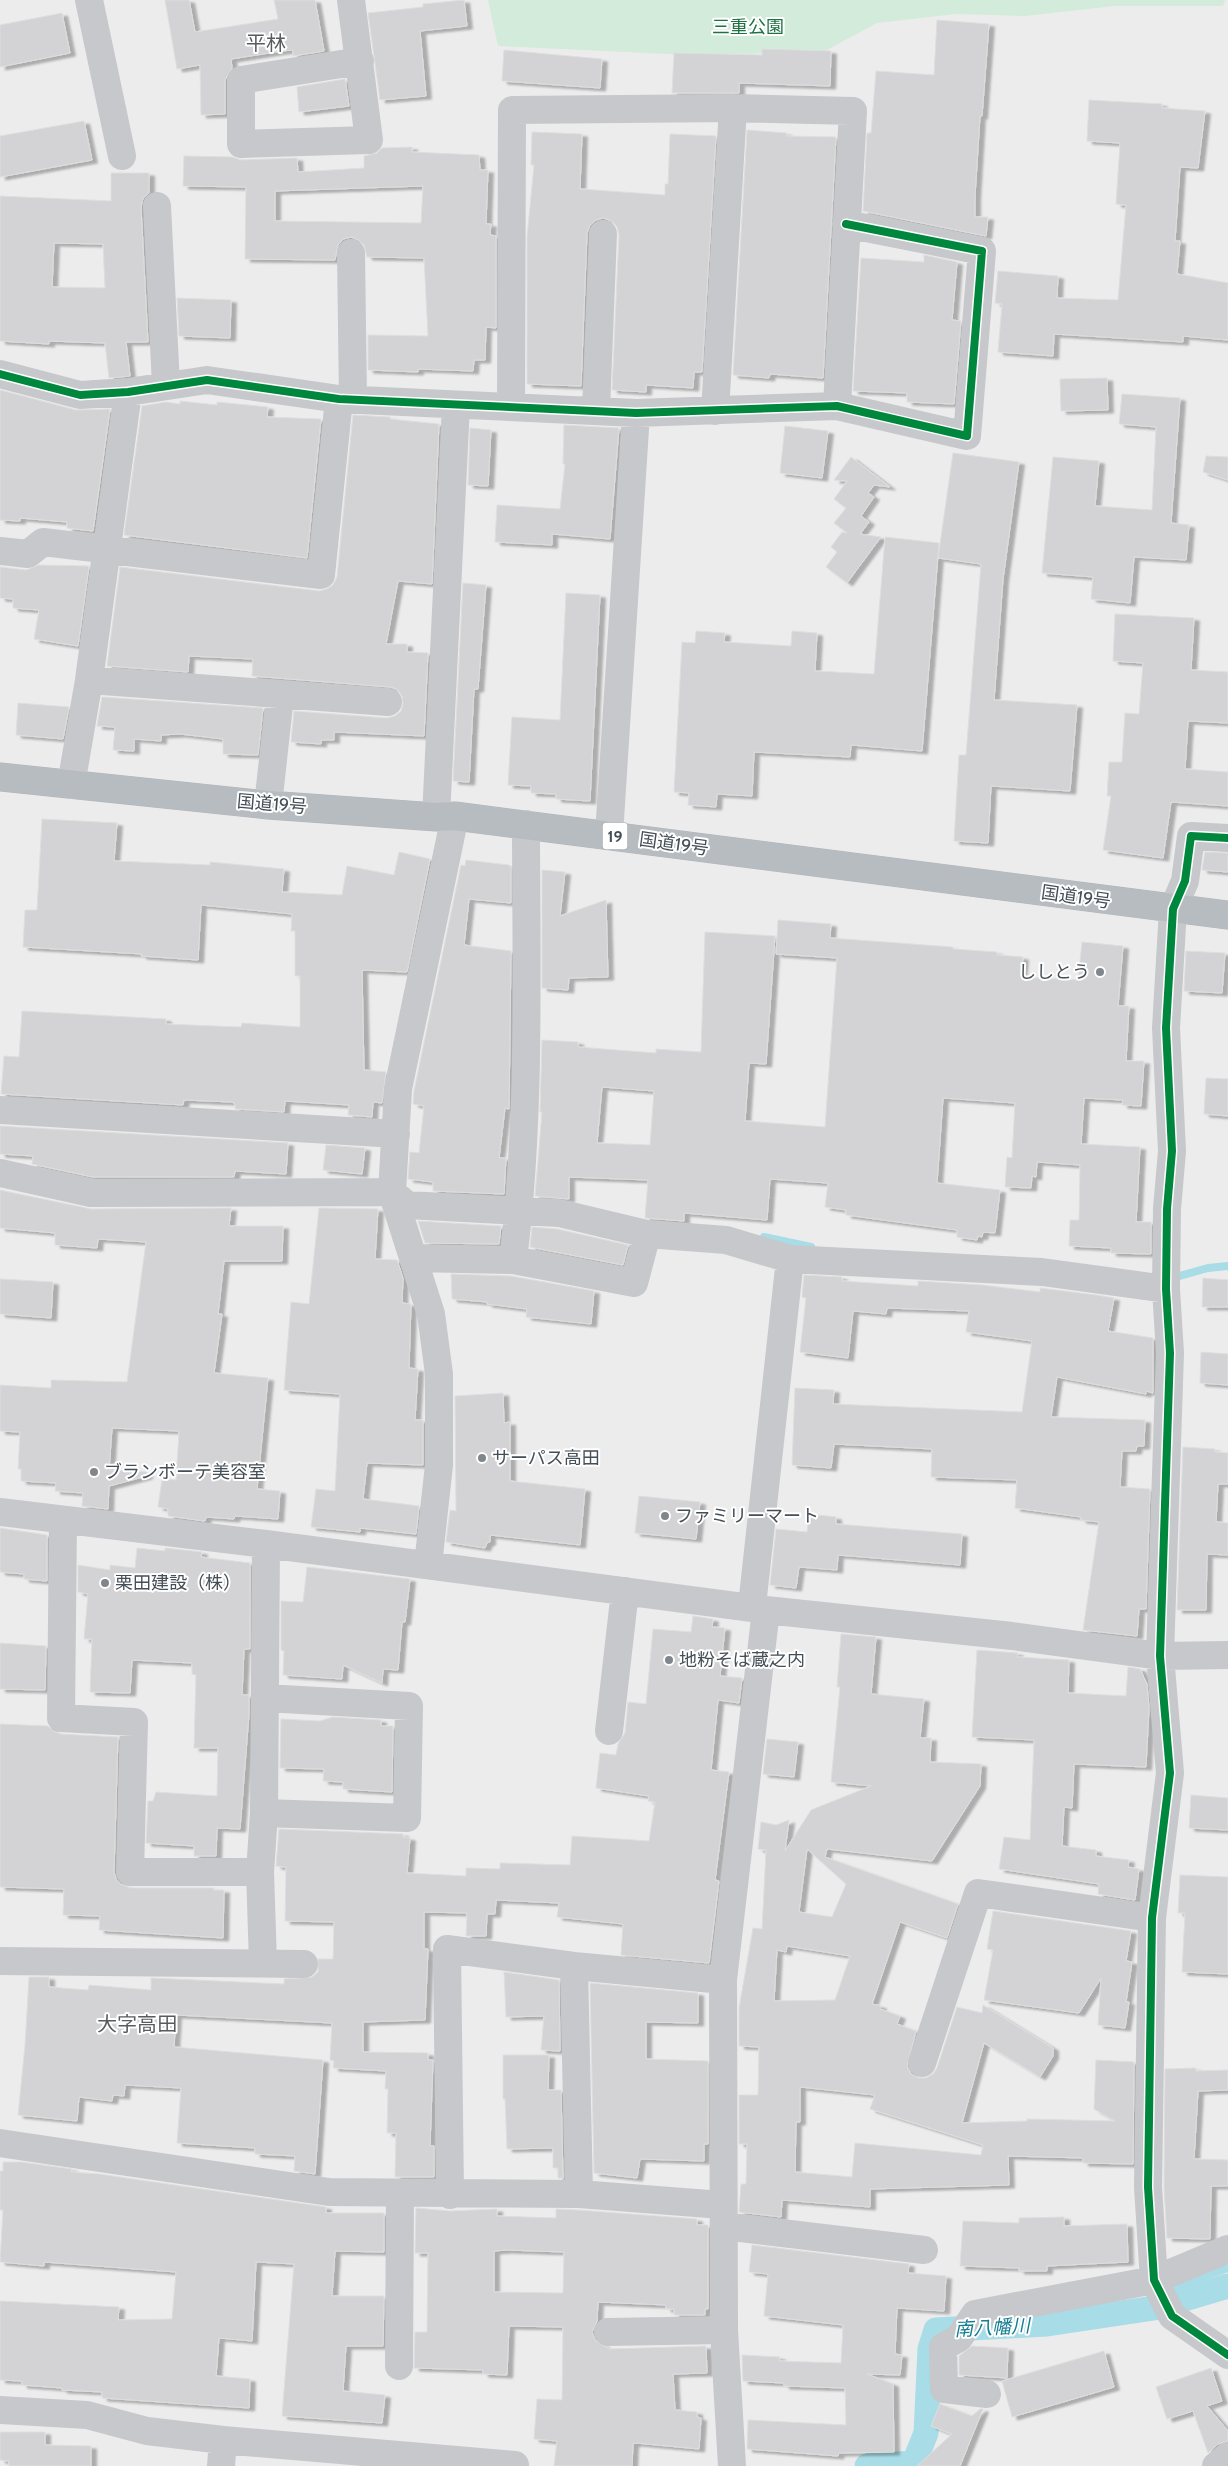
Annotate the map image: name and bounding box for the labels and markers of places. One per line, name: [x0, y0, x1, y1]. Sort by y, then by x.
place label: ししとう: [1018, 961, 1090, 983]
marker: ししとう: [1094, 966, 1106, 978]
place label: サーパス高田: [492, 1447, 600, 1469]
marker: サーパス高田: [476, 1452, 488, 1464]
place label: ブランボーテ美容室: [104, 1461, 266, 1483]
marker: ブランボーテ美容室: [88, 1466, 100, 1478]
place label: ファミリーマート: [675, 1505, 819, 1527]
marker: ファミリーマート: [659, 1510, 671, 1522]
place label: 栗田建設（株）: [115, 1572, 241, 1594]
marker: 栗田建設（株）: [99, 1577, 111, 1589]
place label: 地粉そば蔵之内: [679, 1649, 805, 1671]
marker: 地粉そば蔵之内: [663, 1654, 675, 1666]

